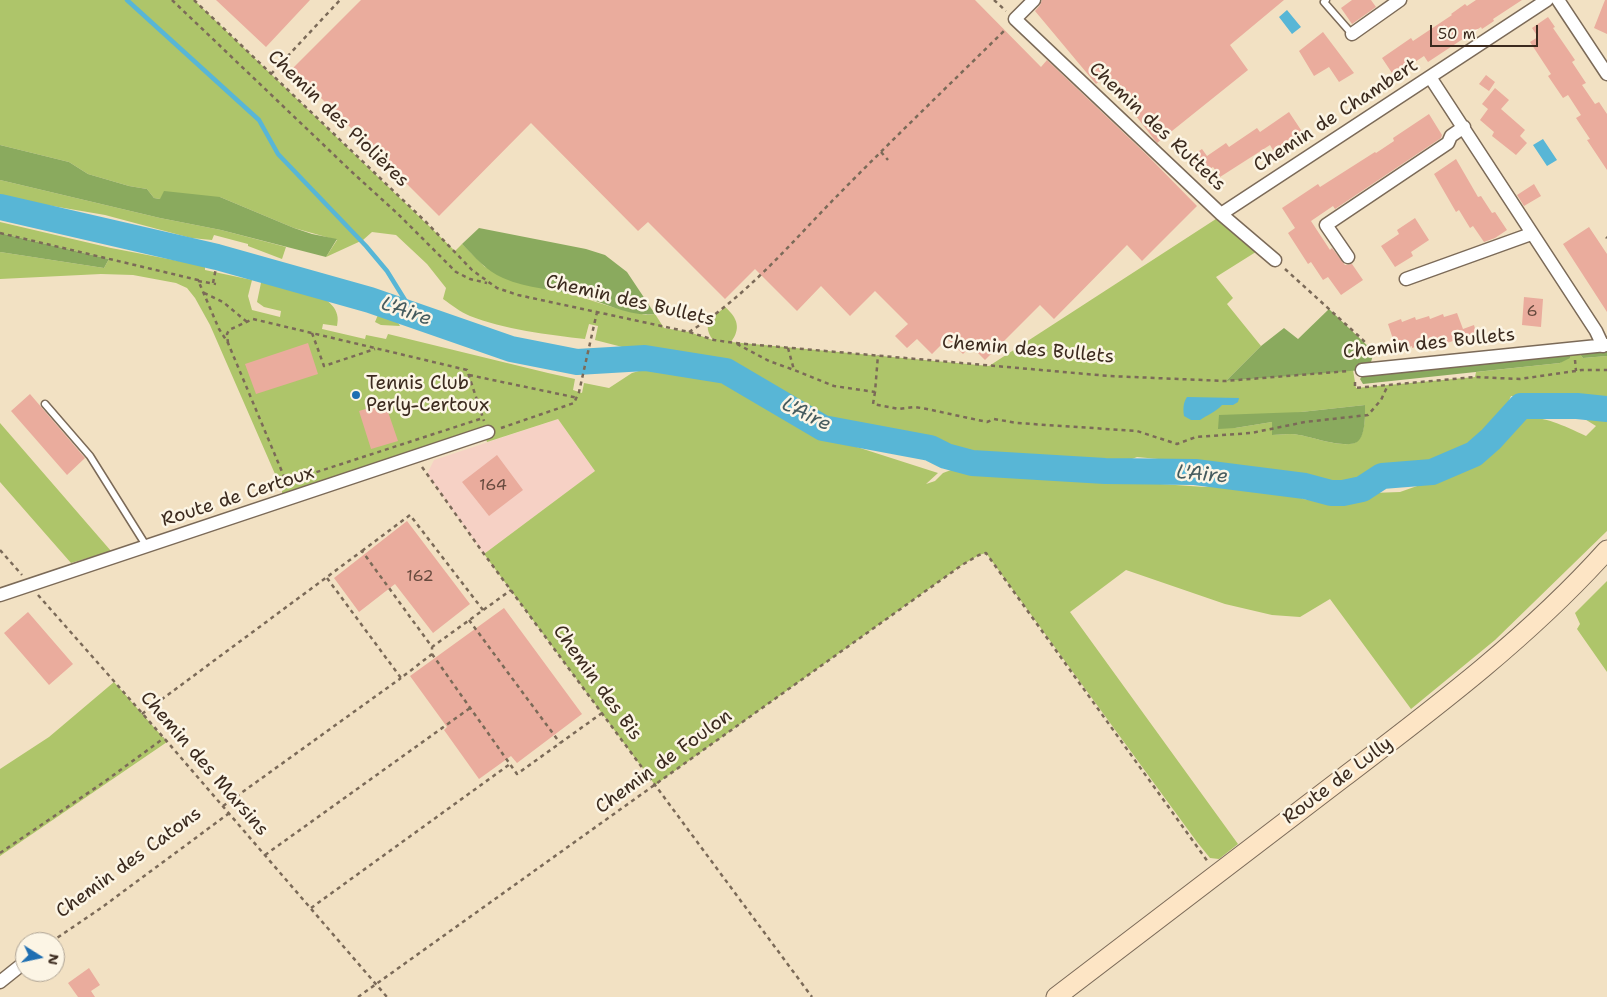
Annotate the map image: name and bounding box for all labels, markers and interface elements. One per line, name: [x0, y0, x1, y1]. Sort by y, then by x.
scale bar: [1432, 15, 1540, 47]
text: 50 m: [1438, 24, 1476, 44]
street label: Chemin des Piolières: [263, 46, 413, 192]
street label: Chemin de Chambert: [1249, 54, 1423, 178]
street label: Chemin des Ruttets: [1084, 58, 1230, 196]
street label: Chemin des Bullets: [543, 270, 717, 332]
water label: L'Aire: [378, 292, 434, 332]
house number: 6: [1526, 302, 1538, 322]
street label: Chemin des Bullets: [1342, 324, 1516, 364]
street label: Chemin des Bullets: [941, 331, 1115, 369]
place label: Tennis Club Perly-Certoux: [366, 373, 489, 417]
marker: Tennis Club Perly-Certoux: [350, 389, 362, 401]
water label: L'Aire: [777, 393, 835, 437]
water label: L'Aire: [1175, 461, 1229, 489]
street label: Route de Certoux: [159, 462, 317, 532]
house number: 164: [479, 476, 507, 496]
house number: 162: [406, 567, 434, 587]
street label: Chemin des Bis: [548, 621, 646, 745]
street label: Chemin des Marsins: [135, 687, 273, 841]
street label: Chemin de Foulon: [591, 705, 737, 819]
street label: Route de Lully: [1279, 732, 1397, 830]
street label: Chemin des Catons: [52, 803, 206, 923]
north arrow: [15, 932, 65, 982]
text: N: [44, 952, 64, 966]

